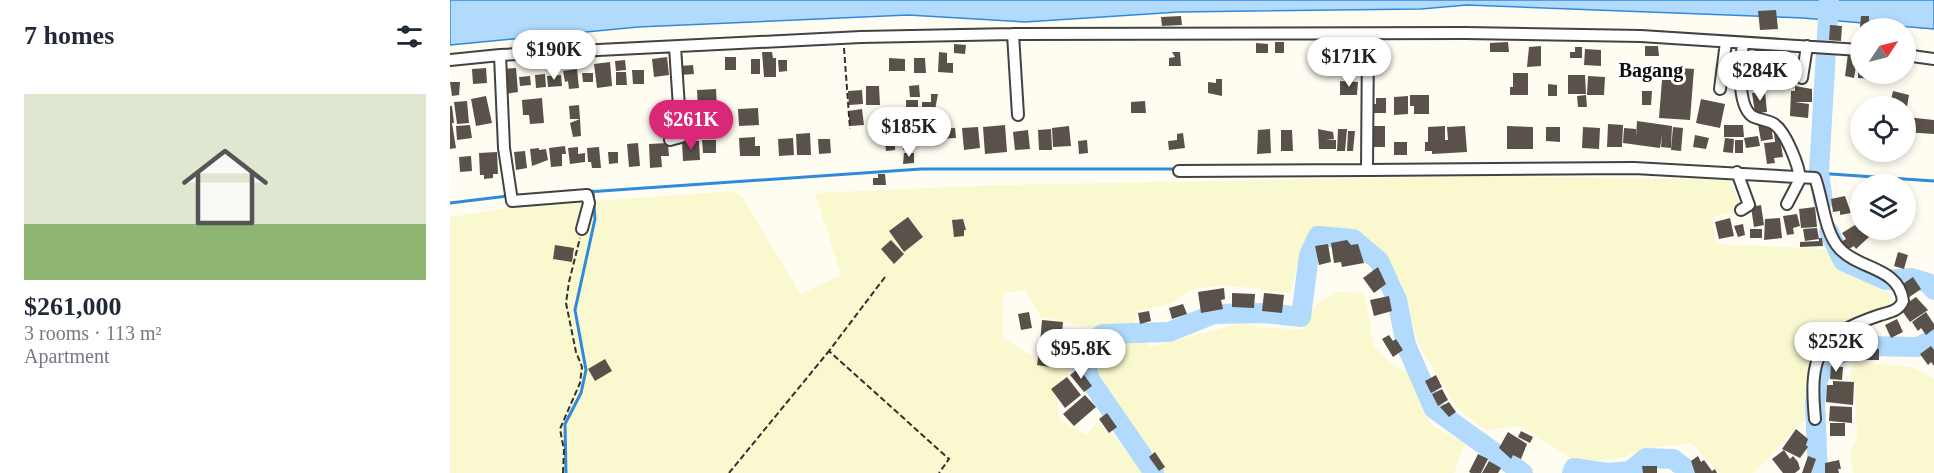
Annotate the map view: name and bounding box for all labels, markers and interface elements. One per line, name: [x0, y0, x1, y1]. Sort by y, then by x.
north arrow: [1850, 18, 1916, 84]
map controls: [1850, 18, 1916, 240]
icon: filters: [393, 20, 426, 53]
text: 7 homes: [24, 21, 114, 50]
pin: $190K: [512, 30, 596, 81]
pin: $171K: [1307, 37, 1391, 88]
text: $190K: [526, 38, 582, 60]
text: $171K: [1321, 45, 1377, 67]
pin: $284K: [1718, 51, 1802, 102]
district label: Bagang: [1619, 59, 1683, 82]
text: $284K: [1732, 59, 1788, 81]
button: locate: [1850, 96, 1916, 162]
pin: $261K: [649, 100, 733, 151]
pin: $185K: [867, 107, 951, 158]
text: $261K: [663, 108, 719, 130]
text: $185K: [881, 115, 937, 137]
icon: home: [171, 133, 279, 241]
button: layers: [1850, 174, 1916, 240]
text: $261,000: [24, 292, 122, 321]
text: 3 rooms · 113 m²: [24, 322, 161, 344]
pin: $252K: [1794, 322, 1878, 373]
pin: $95.8K: [1032, 329, 1130, 380]
text: $252K: [1808, 330, 1864, 352]
text: $95.8K: [1051, 337, 1111, 359]
text: Apartment: [24, 345, 110, 367]

